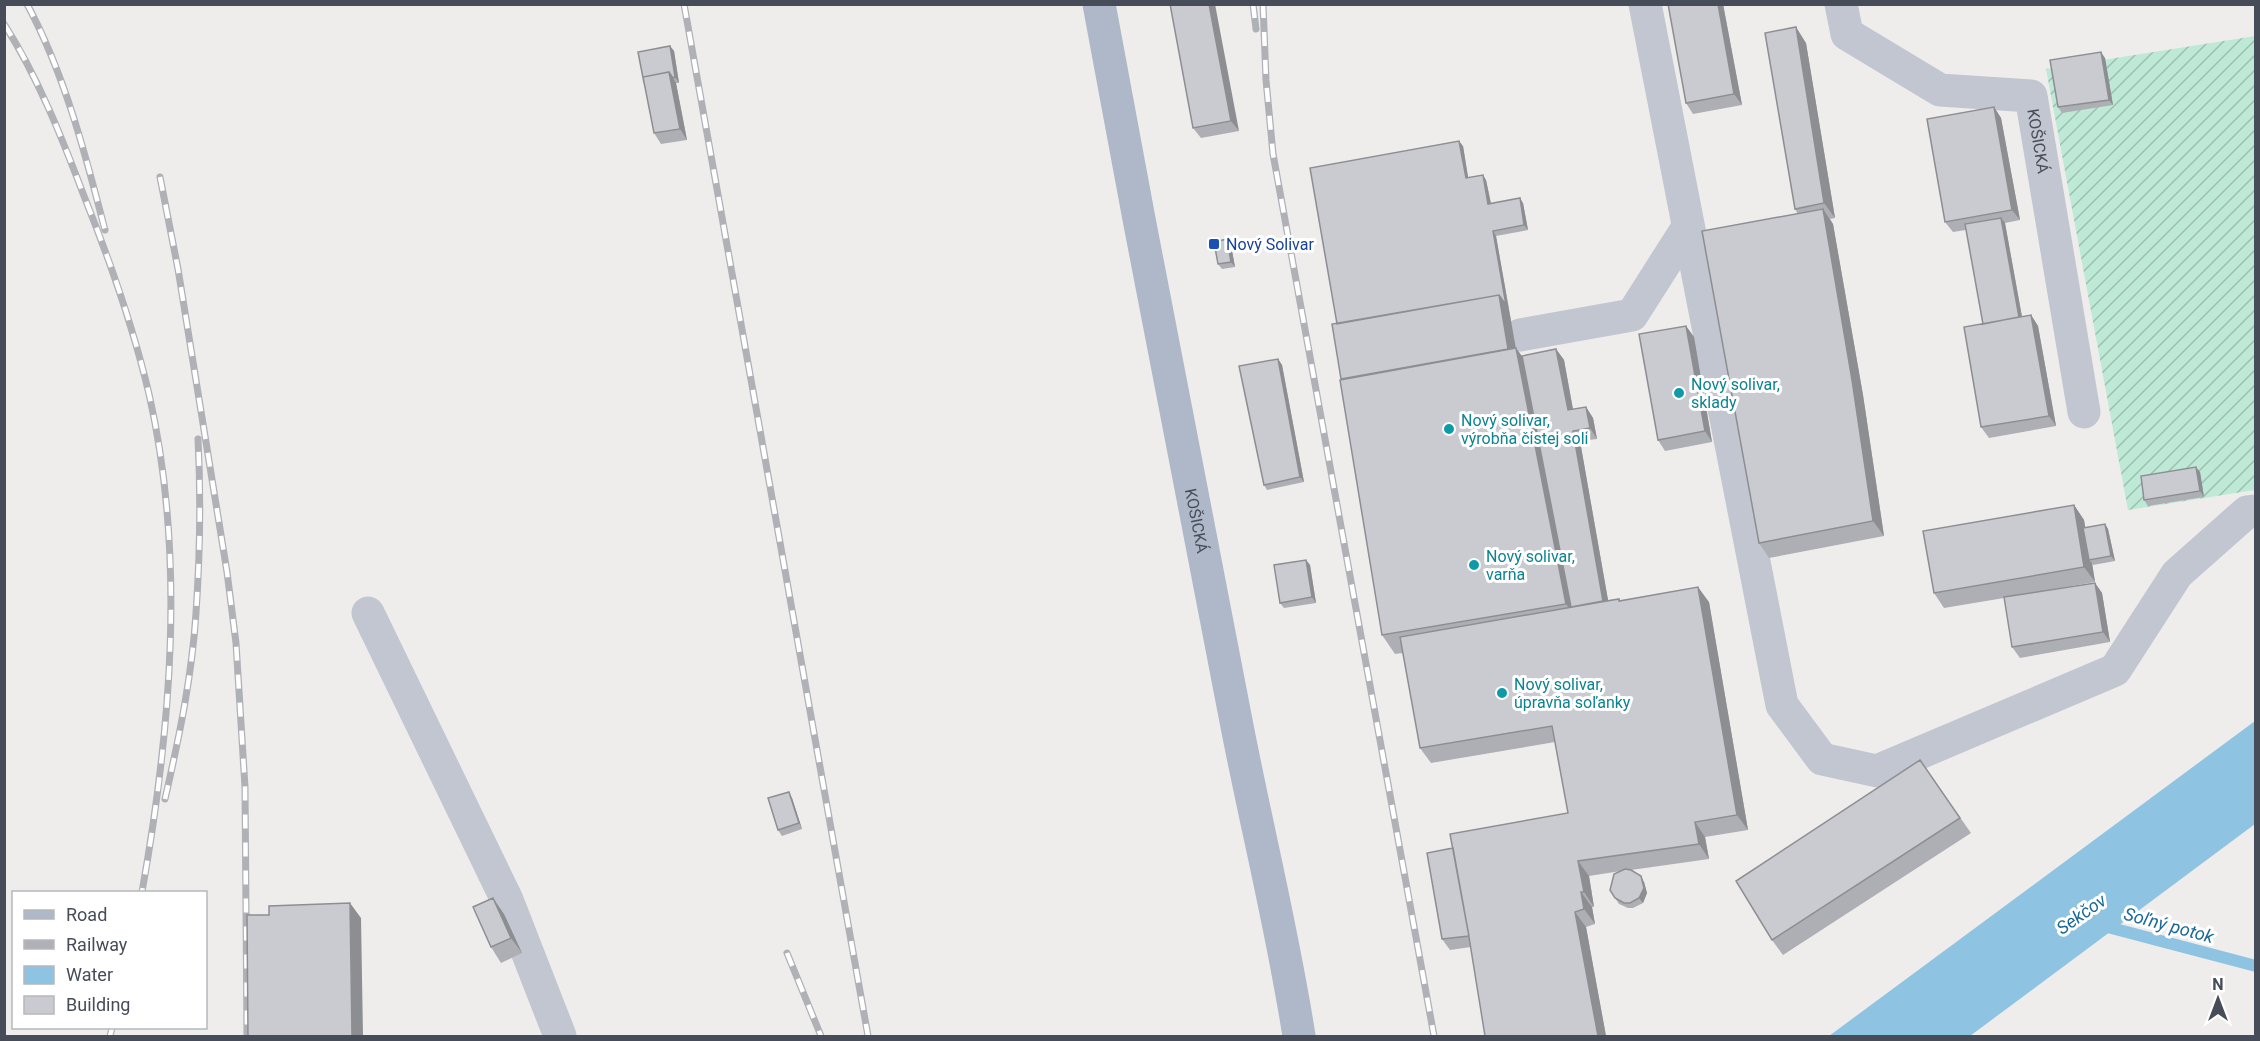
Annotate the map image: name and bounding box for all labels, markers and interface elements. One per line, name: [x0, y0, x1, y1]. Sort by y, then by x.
street label: KOŠICKÁ: [2024, 107, 2053, 175]
place label: Nový Solivar: [1226, 235, 1314, 254]
marker: Nový Solivar: [1207, 237, 1221, 251]
place label: Nový solivar, sklady: [1691, 375, 1780, 412]
marker: Nový solivar, sklady: [1672, 386, 1686, 400]
place label: Nový solivar, výrobňa čistej soli: [1461, 411, 1588, 448]
marker: Nový solivar, výrobňa čistej soli: [1442, 422, 1456, 436]
street label: KOŠICKÁ: [1181, 487, 1213, 555]
place label: Nový solivar, varňa: [1486, 547, 1575, 584]
marker: Nový solivar, varňa: [1467, 558, 1481, 572]
place label: Nový solivar, úpravňa soľanky: [1514, 675, 1631, 712]
marker: Nový solivar, úpravňa soľanky: [1495, 686, 1509, 700]
water label: Sekčov: [2052, 889, 2110, 939]
legend: [12, 891, 207, 1029]
water label: Soľný potok: [2122, 903, 2217, 947]
text: Road: [66, 904, 107, 925]
text: Railway: [66, 934, 128, 955]
text: Water: [66, 964, 113, 985]
north arrow: [2188, 969, 2248, 1029]
text: N: [2212, 975, 2224, 994]
text: Building: [66, 994, 130, 1015]

